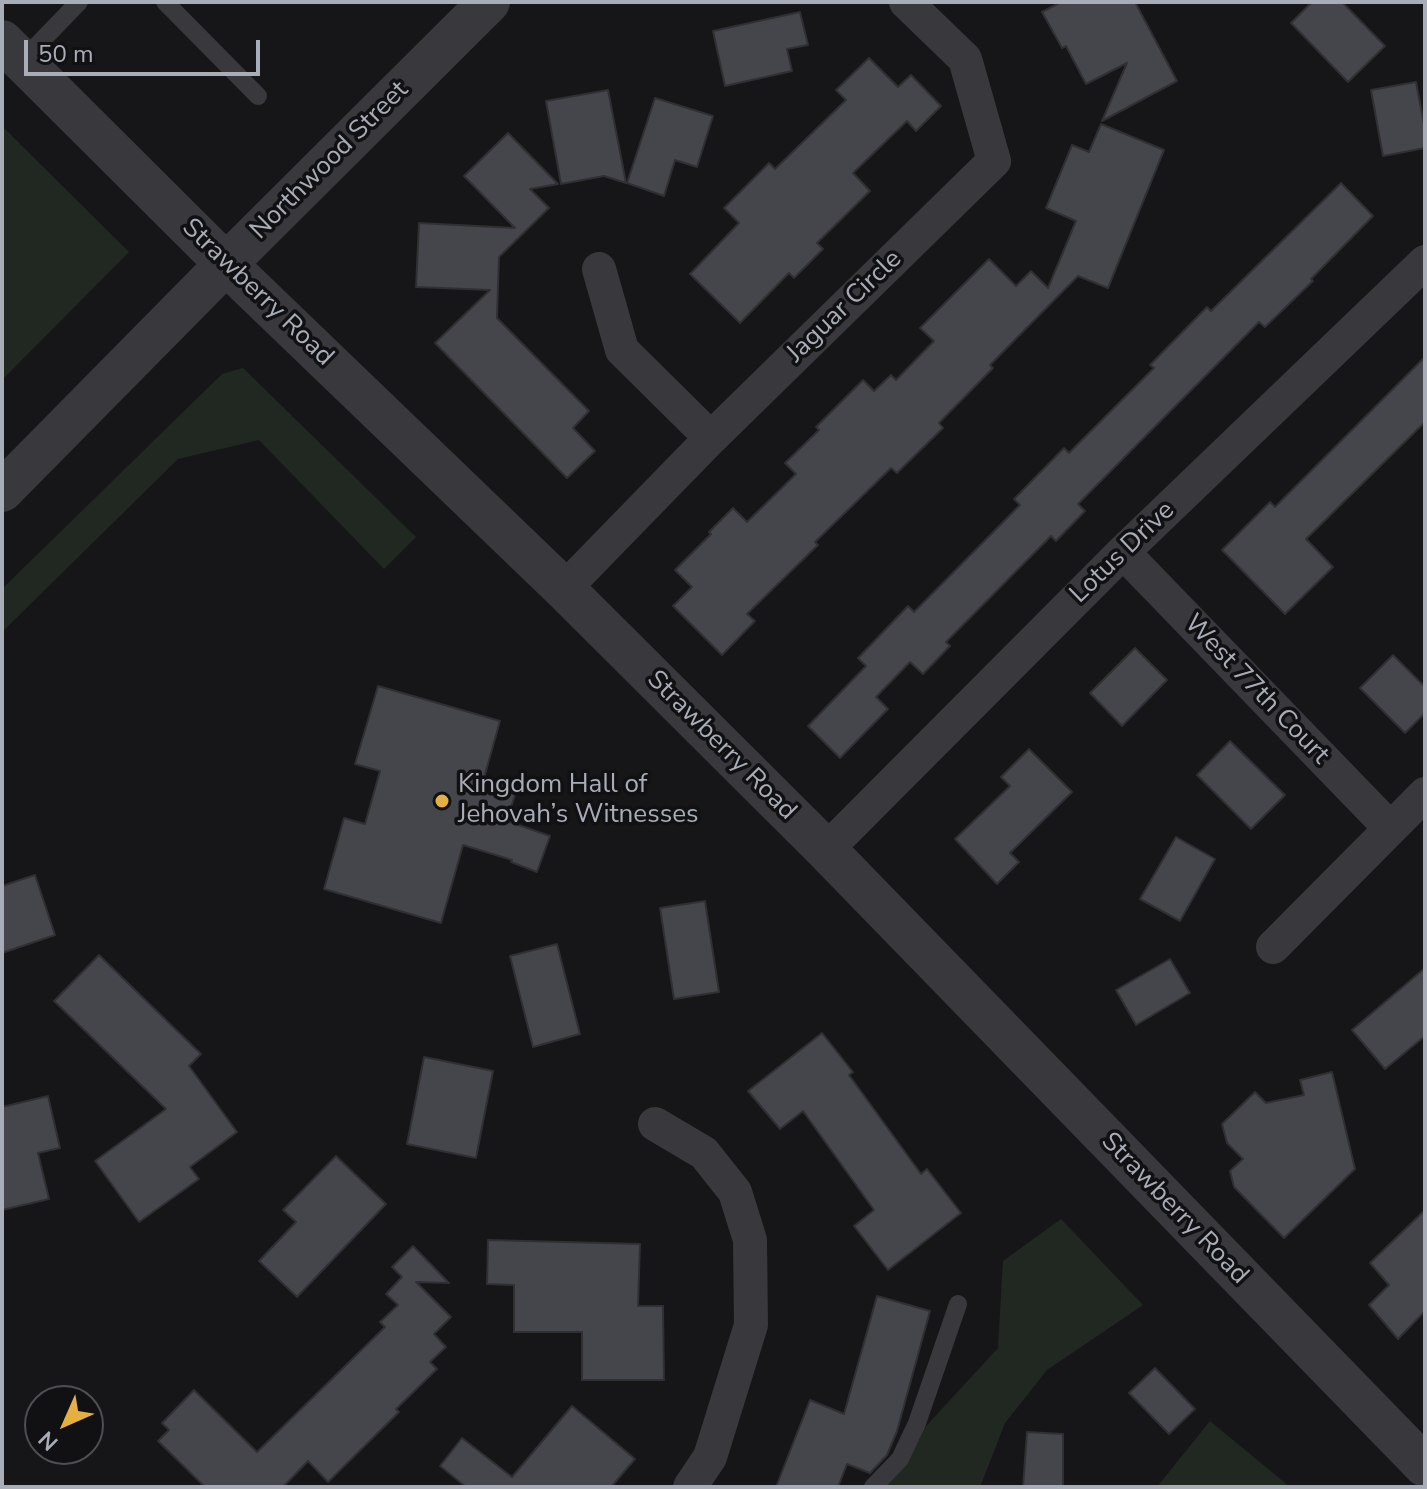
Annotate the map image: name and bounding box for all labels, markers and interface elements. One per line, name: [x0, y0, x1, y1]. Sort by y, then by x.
scale bar: [28, 24, 264, 74]
text: 50 m: [38, 38, 94, 70]
street label: Northwood Street: [244, 75, 416, 247]
street label: Strawberry Road: [175, 213, 339, 373]
street label: Jaguar Circle: [781, 244, 909, 370]
street label: Lotus Drive: [1064, 496, 1182, 610]
street label: West 77th Court: [1177, 609, 1335, 771]
street label: Strawberry Road: [640, 665, 802, 827]
place label: Kingdom Hall of Jehovah’s Witnesses: [458, 770, 699, 832]
marker: Kingdom Hall of Jehovah’s Witnesses: [433, 792, 451, 810]
street label: Strawberry Road: [1094, 1127, 1254, 1291]
north arrow: [24, 1385, 104, 1465]
text: N: [32, 1424, 65, 1457]

